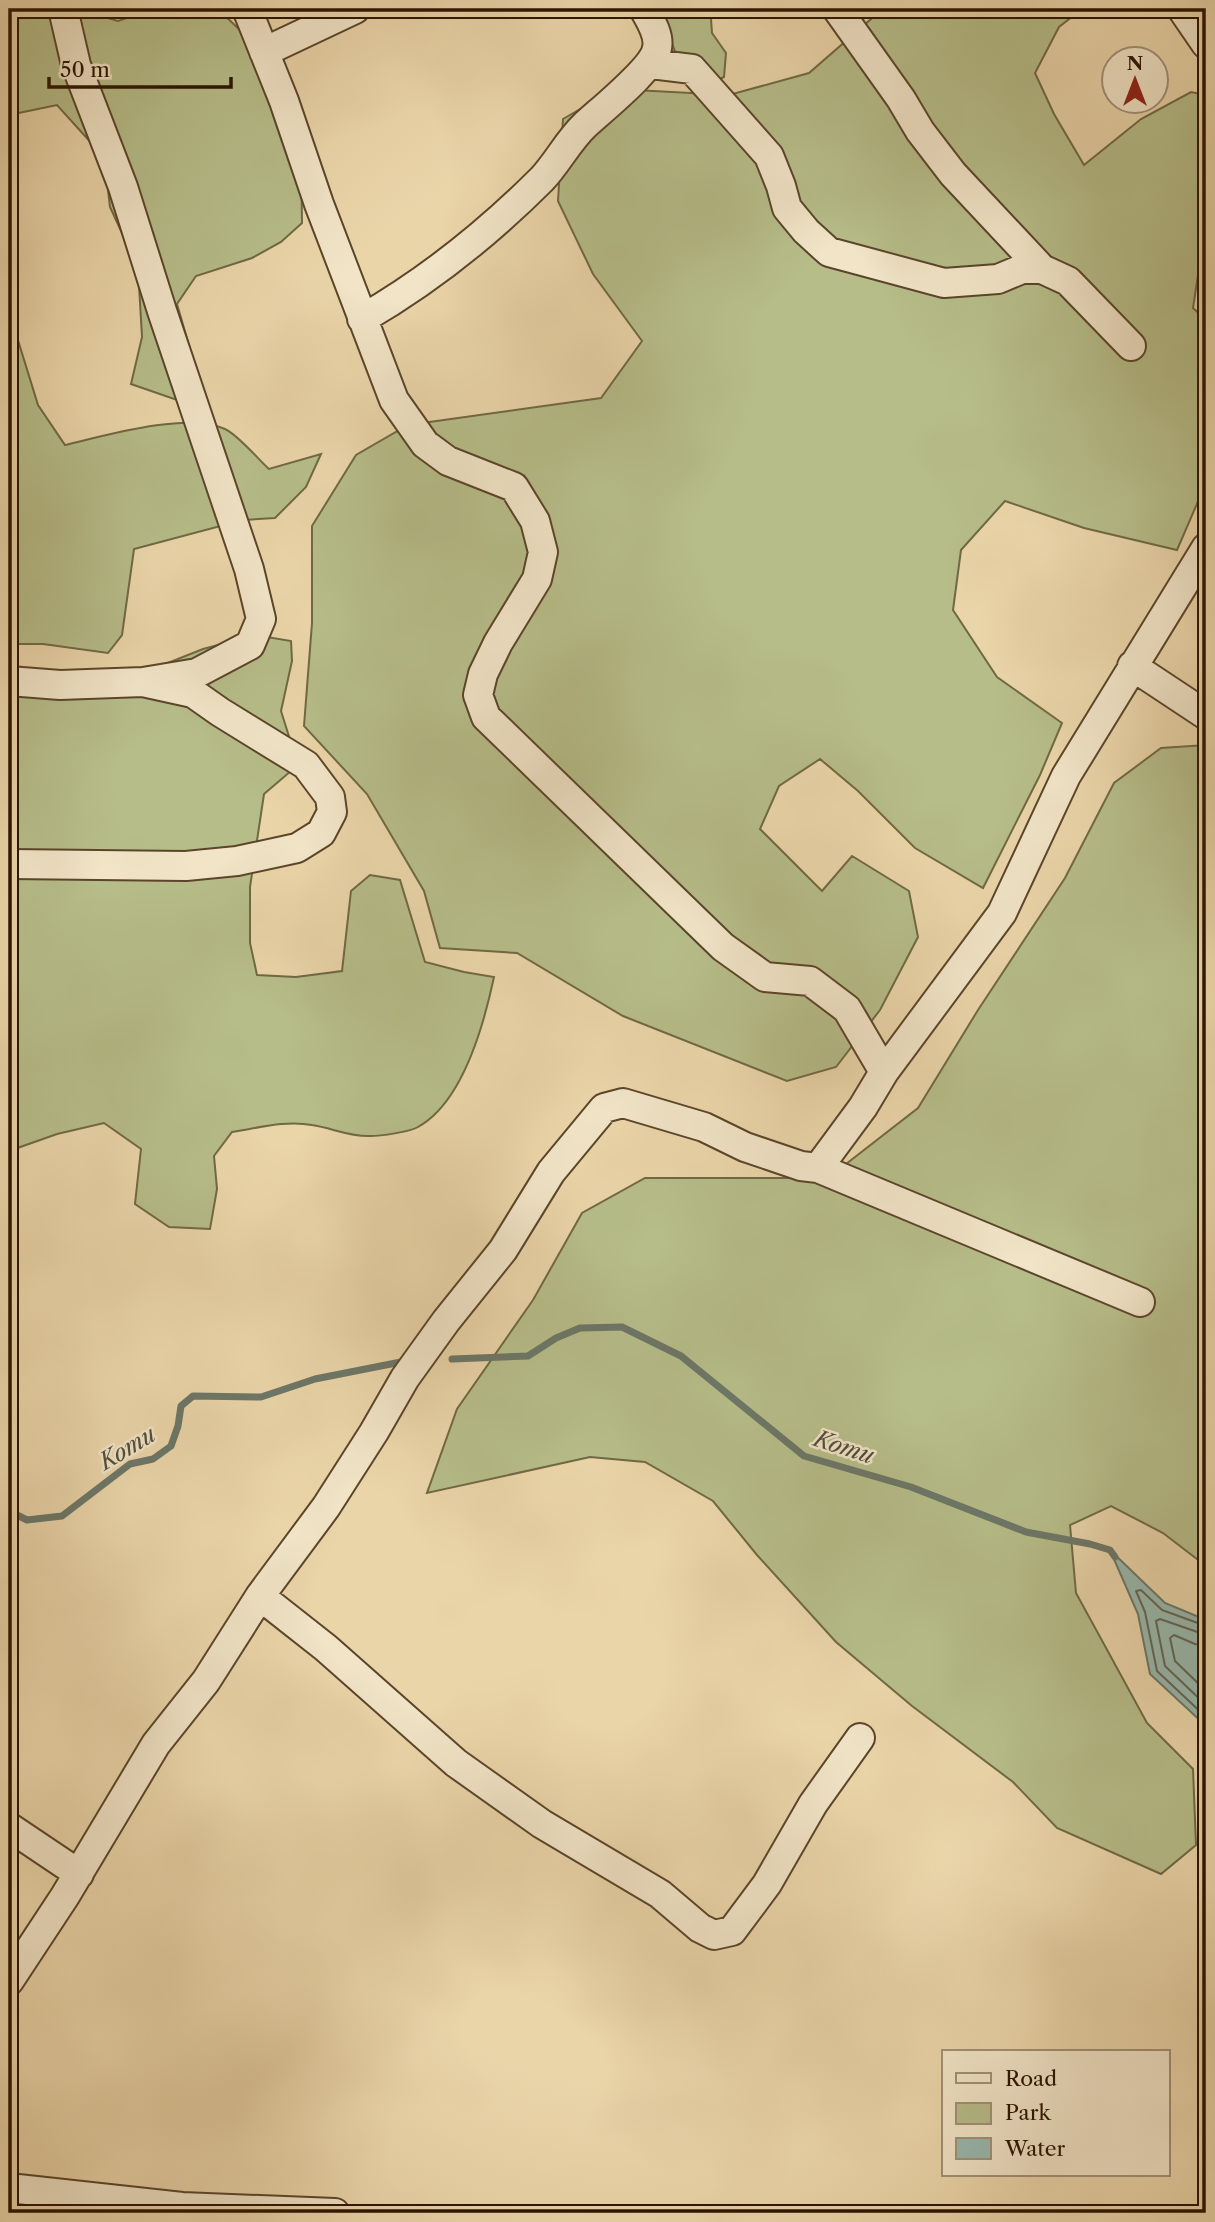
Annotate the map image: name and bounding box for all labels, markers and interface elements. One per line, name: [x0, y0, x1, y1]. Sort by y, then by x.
scale bar: [49, 46, 231, 90]
north arrow: [1100, 46, 1170, 116]
text: N: [1127, 52, 1143, 75]
text: 50 m: [60, 57, 110, 82]
water label: Komu: [92, 1420, 161, 1477]
water label: Komu: [809, 1424, 878, 1470]
legend: [942, 2050, 1170, 2176]
text: Road: [1005, 2066, 1057, 2091]
text: Park: [1005, 2100, 1051, 2125]
text: Water: [1004, 2136, 1065, 2161]

